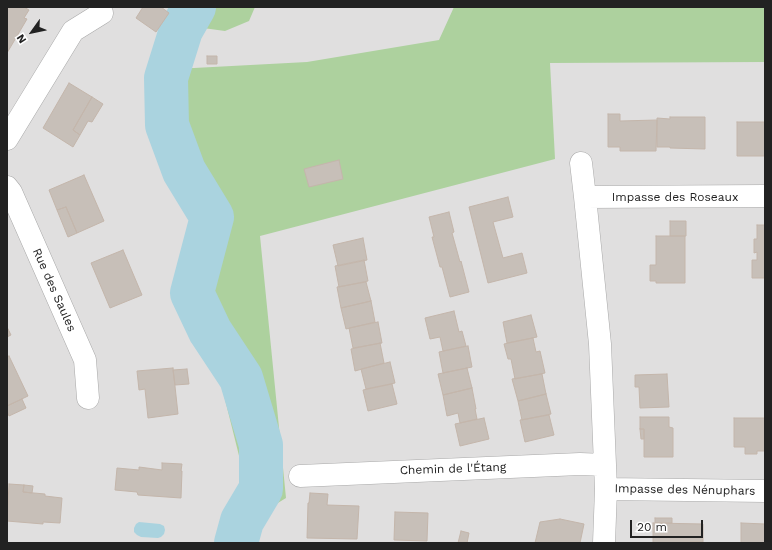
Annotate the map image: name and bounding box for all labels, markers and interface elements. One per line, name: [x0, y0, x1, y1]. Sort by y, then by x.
north arrow: [12, 12, 52, 52]
text: N: [14, 32, 29, 46]
street label: Impasse des Roseaux: [612, 190, 738, 204]
street label: Rue des Saules: [29, 246, 79, 334]
street label: Chemin de l'Étang: [400, 460, 506, 478]
street label: Impasse des Nénuphars: [614, 482, 756, 498]
scale bar: [632, 512, 705, 538]
text: 20 m: [637, 520, 667, 534]

